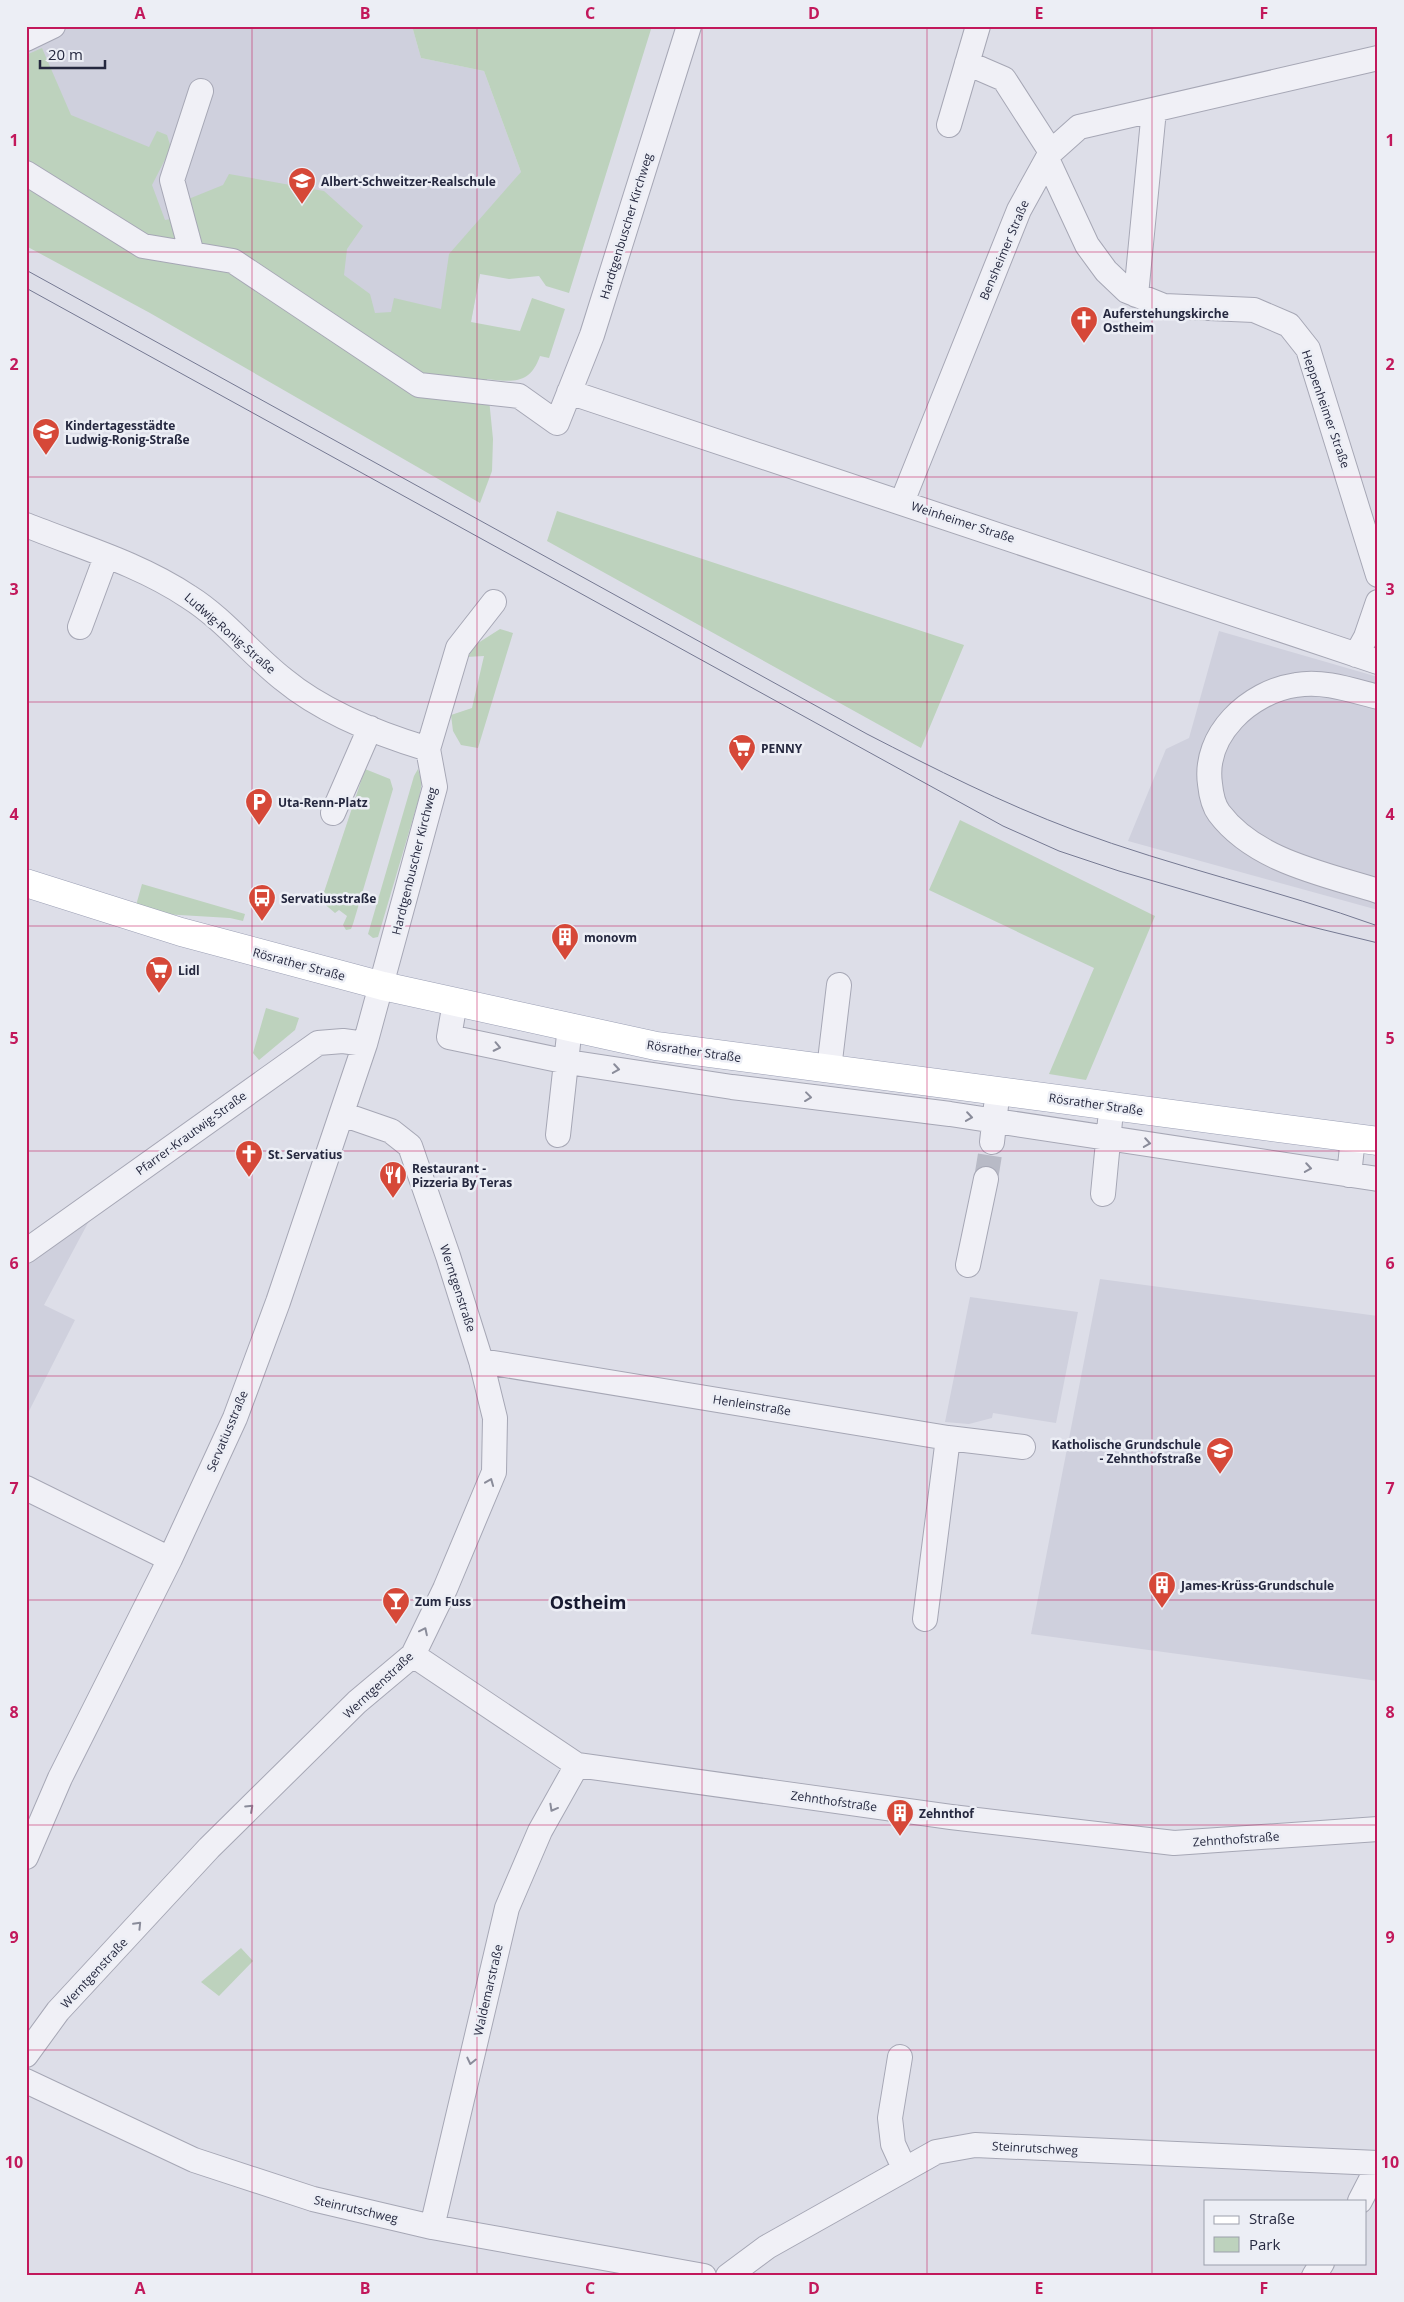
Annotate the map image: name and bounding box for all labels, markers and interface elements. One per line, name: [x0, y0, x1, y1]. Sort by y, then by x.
text: A: [134, 2, 146, 24]
text: B: [360, 2, 370, 24]
text: C: [585, 2, 595, 24]
text: D: [808, 2, 820, 24]
text: E: [1035, 2, 1044, 24]
text: F: [1260, 2, 1268, 24]
scale bar: [40, 38, 105, 70]
text: 20 m: [48, 44, 83, 64]
text: 1: [9, 129, 19, 151]
text: 1: [1385, 129, 1395, 151]
street label: Hardtgenbuscher Kirchweg: [596, 150, 656, 301]
school or university icon: Albert-Schweitzer-Realschule: [287, 166, 317, 205]
place label: Albert-Schweitzer-Realschule: [321, 173, 496, 190]
street label: Bensheimer Straße: [975, 197, 1033, 303]
church icon: Auferstehungskirche Ostheim: [1069, 305, 1099, 344]
place label: Auferstehungskirche Ostheim: [1103, 305, 1229, 336]
street label: Heppenheimer Straße: [1298, 348, 1354, 471]
text: 2: [9, 353, 19, 375]
text: 2: [1385, 353, 1395, 375]
school or university icon: Kindertagesstädte Ludwig-Ronig-Straße: [31, 417, 61, 456]
place label: Kindertagesstädte Ludwig-Ronig-Straße: [65, 417, 190, 448]
street label: Weinheimer Straße: [909, 497, 1017, 547]
text: 3: [9, 578, 19, 600]
text: 3: [1385, 578, 1395, 600]
street label: Ludwig-Ronig-Straße: [181, 589, 279, 678]
supermarket icon: PENNY: [727, 733, 757, 772]
place label: PENNY: [761, 740, 803, 757]
street label: Hardtgenbuscher Kirchweg: [387, 785, 441, 937]
parking icon: Uta-Renn-Platz: [244, 787, 274, 826]
place label: Uta-Renn-Platz: [278, 794, 368, 811]
text: 4: [9, 803, 19, 825]
text: 4: [1385, 803, 1395, 825]
bus stop icon: Servatiusstraße: [247, 883, 277, 922]
place label: Servatiusstraße: [281, 890, 376, 907]
building icon: monovm: [550, 922, 580, 961]
place label: monovm: [584, 929, 637, 946]
street label: Rösrather Straße: [251, 944, 347, 985]
supermarket icon: Lidl: [144, 955, 174, 994]
place label: Lidl: [178, 962, 200, 979]
text: 5: [9, 1027, 19, 1049]
text: 5: [1385, 1027, 1395, 1049]
street label: Rösrather Straße: [646, 1036, 742, 1066]
one-way arrow: [493, 1041, 502, 1051]
one-way arrow: [612, 1063, 620, 1073]
street label: Pfarrer-Krautwig-Straße: [132, 1087, 250, 1179]
street label: Rösrather Straße: [1048, 1089, 1144, 1119]
one-way arrow: [804, 1091, 812, 1102]
one-way arrow: [965, 1111, 974, 1121]
one-way arrow: [1144, 1137, 1152, 1148]
church icon: St. Servatius: [234, 1139, 264, 1178]
place label: St. Servatius: [268, 1146, 342, 1163]
restaurant icon: Restaurant - Pizzeria By Teras: [378, 1160, 408, 1199]
place label: Restaurant - Pizzeria By Teras: [412, 1160, 512, 1191]
one-way arrow: [1303, 1162, 1312, 1172]
street label: Werntgenstraße: [436, 1242, 480, 1334]
text: 6: [9, 1252, 19, 1274]
text: 6: [1385, 1252, 1395, 1274]
street label: Servatiusstraße: [202, 1387, 252, 1474]
street label: Henleinstraße: [712, 1390, 793, 1420]
place label: Katholische Grundschule - Zehnthofstraße: [1052, 1436, 1201, 1467]
school or university icon: Katholische Grundschule - Zehnthofstraße: [1205, 1436, 1235, 1475]
text: 7: [9, 1477, 19, 1499]
text: 7: [1385, 1477, 1395, 1499]
one-way arrow: [483, 1478, 494, 1487]
building icon: James-Krüss-Grundschule: [1147, 1570, 1177, 1609]
place label: James-Krüss-Grundschule: [1180, 1577, 1334, 1594]
bar icon: Zum Fuss: [381, 1586, 411, 1625]
district label: Ostheim: [550, 1590, 626, 1614]
place label: Zum Fuss: [415, 1593, 471, 1610]
one-way arrow: [418, 1627, 429, 1636]
street label: Werntgenstraße: [339, 1648, 417, 1722]
text: 8: [9, 1701, 19, 1723]
text: 8: [1385, 1701, 1395, 1723]
street label: Zehnthofstraße: [790, 1787, 879, 1816]
building icon: Zehnthof: [885, 1798, 915, 1837]
one-way arrow: [549, 1803, 559, 1812]
one-way arrow: [245, 1805, 254, 1814]
place label: Zehnthof: [919, 1805, 975, 1822]
street label: Zehnthofstraße: [1192, 1827, 1280, 1851]
one-way arrow: [132, 1922, 141, 1931]
text: 9: [9, 1926, 19, 1948]
text: 9: [1385, 1926, 1395, 1948]
street label: Werntgenstraße: [57, 1934, 131, 2012]
street label: Waldemarstraße: [469, 1942, 507, 2037]
one-way arrow: [466, 2057, 477, 2066]
street label: Steinrutschweg: [992, 2137, 1079, 2159]
text: 10: [5, 2151, 23, 2173]
text: 10: [1381, 2151, 1399, 2173]
street label: Steinrutschweg: [312, 2191, 400, 2227]
legend: [1204, 2200, 1366, 2264]
text: Straße: [1249, 2208, 1295, 2228]
text: Park: [1249, 2234, 1280, 2254]
text: A: [134, 2277, 146, 2299]
text: B: [360, 2277, 370, 2299]
text: C: [585, 2277, 595, 2299]
text: D: [808, 2277, 820, 2299]
text: E: [1035, 2277, 1044, 2299]
text: F: [1260, 2277, 1268, 2299]

